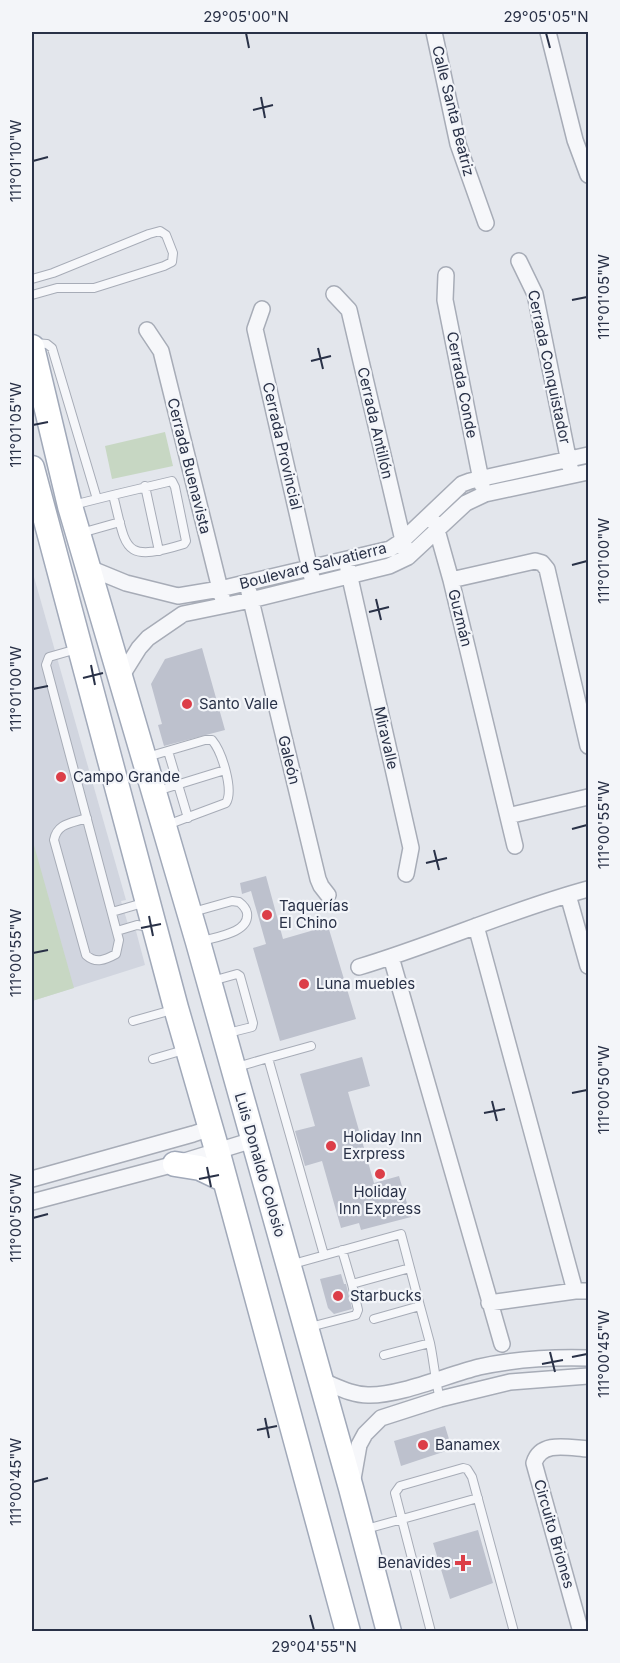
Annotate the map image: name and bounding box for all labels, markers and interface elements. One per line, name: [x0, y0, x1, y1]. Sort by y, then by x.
text: 29°05'00"N: [203, 7, 289, 26]
text: 29°05'05"N: [503, 7, 589, 26]
street label: Calle Santa Beatriz: [428, 44, 479, 178]
text: 111°01'10"W: [6, 120, 25, 202]
text: 111°01'05"W: [594, 254, 613, 340]
street label: Cerrada Conquistador: [524, 288, 575, 446]
street label: Cerrada Conde: [443, 330, 482, 440]
street label: Cerrada Antillón: [353, 365, 398, 481]
street label: Cerrada Provincial: [259, 380, 306, 512]
text: 111°01'05"W: [6, 382, 25, 468]
street label: Cerrada Buenavista: [163, 396, 216, 536]
text: 111°01'00"W: [594, 518, 613, 604]
street label: Boulevard Salvatierra: [237, 538, 388, 593]
street label: Guzmán: [444, 587, 477, 649]
text: 111°01'00"W: [6, 646, 25, 732]
place label: Santo Valle: [199, 694, 278, 713]
marker: Santo Valle: [180, 697, 194, 711]
street label: Miravalle: [370, 705, 403, 771]
street label: Galeón: [274, 733, 305, 786]
place label: Campo Grande: [73, 767, 180, 786]
marker: Campo Grande: [54, 770, 68, 784]
text: 111°00'55"W: [594, 781, 613, 869]
place label: Taquerías El Chino: [279, 896, 349, 932]
marker: Taquerías El Chino: [260, 908, 274, 922]
text: 111°00'55"W: [6, 909, 25, 997]
place label: Luna muebles: [316, 974, 415, 993]
marker: Luna muebles: [297, 977, 311, 991]
text: 111°00'50"W: [594, 1045, 613, 1134]
street label: Luis Donaldo Colosio: [231, 1090, 290, 1239]
place label: Holiday Inn Exrpress: [343, 1127, 422, 1163]
marker: Holiday Inn Exrpress: [324, 1139, 338, 1153]
marker: Holiday Inn Express: [373, 1167, 387, 1181]
text: 111°00'50"W: [6, 1173, 25, 1262]
place label: Holiday Inn Express: [339, 1182, 421, 1218]
place label: Starbucks: [350, 1286, 422, 1305]
marker: Starbucks: [331, 1289, 345, 1303]
text: 111°00'45"W: [594, 1310, 613, 1398]
place label: Banamex: [435, 1435, 500, 1454]
text: 111°00'45"W: [6, 1438, 25, 1526]
marker: Banamex: [416, 1438, 430, 1452]
street label: Circuito Briones: [530, 1477, 579, 1591]
place label: Benavides: [377, 1553, 451, 1572]
marker: Benavides: [456, 1556, 470, 1570]
text: 29°04'55"N: [271, 1637, 357, 1656]

